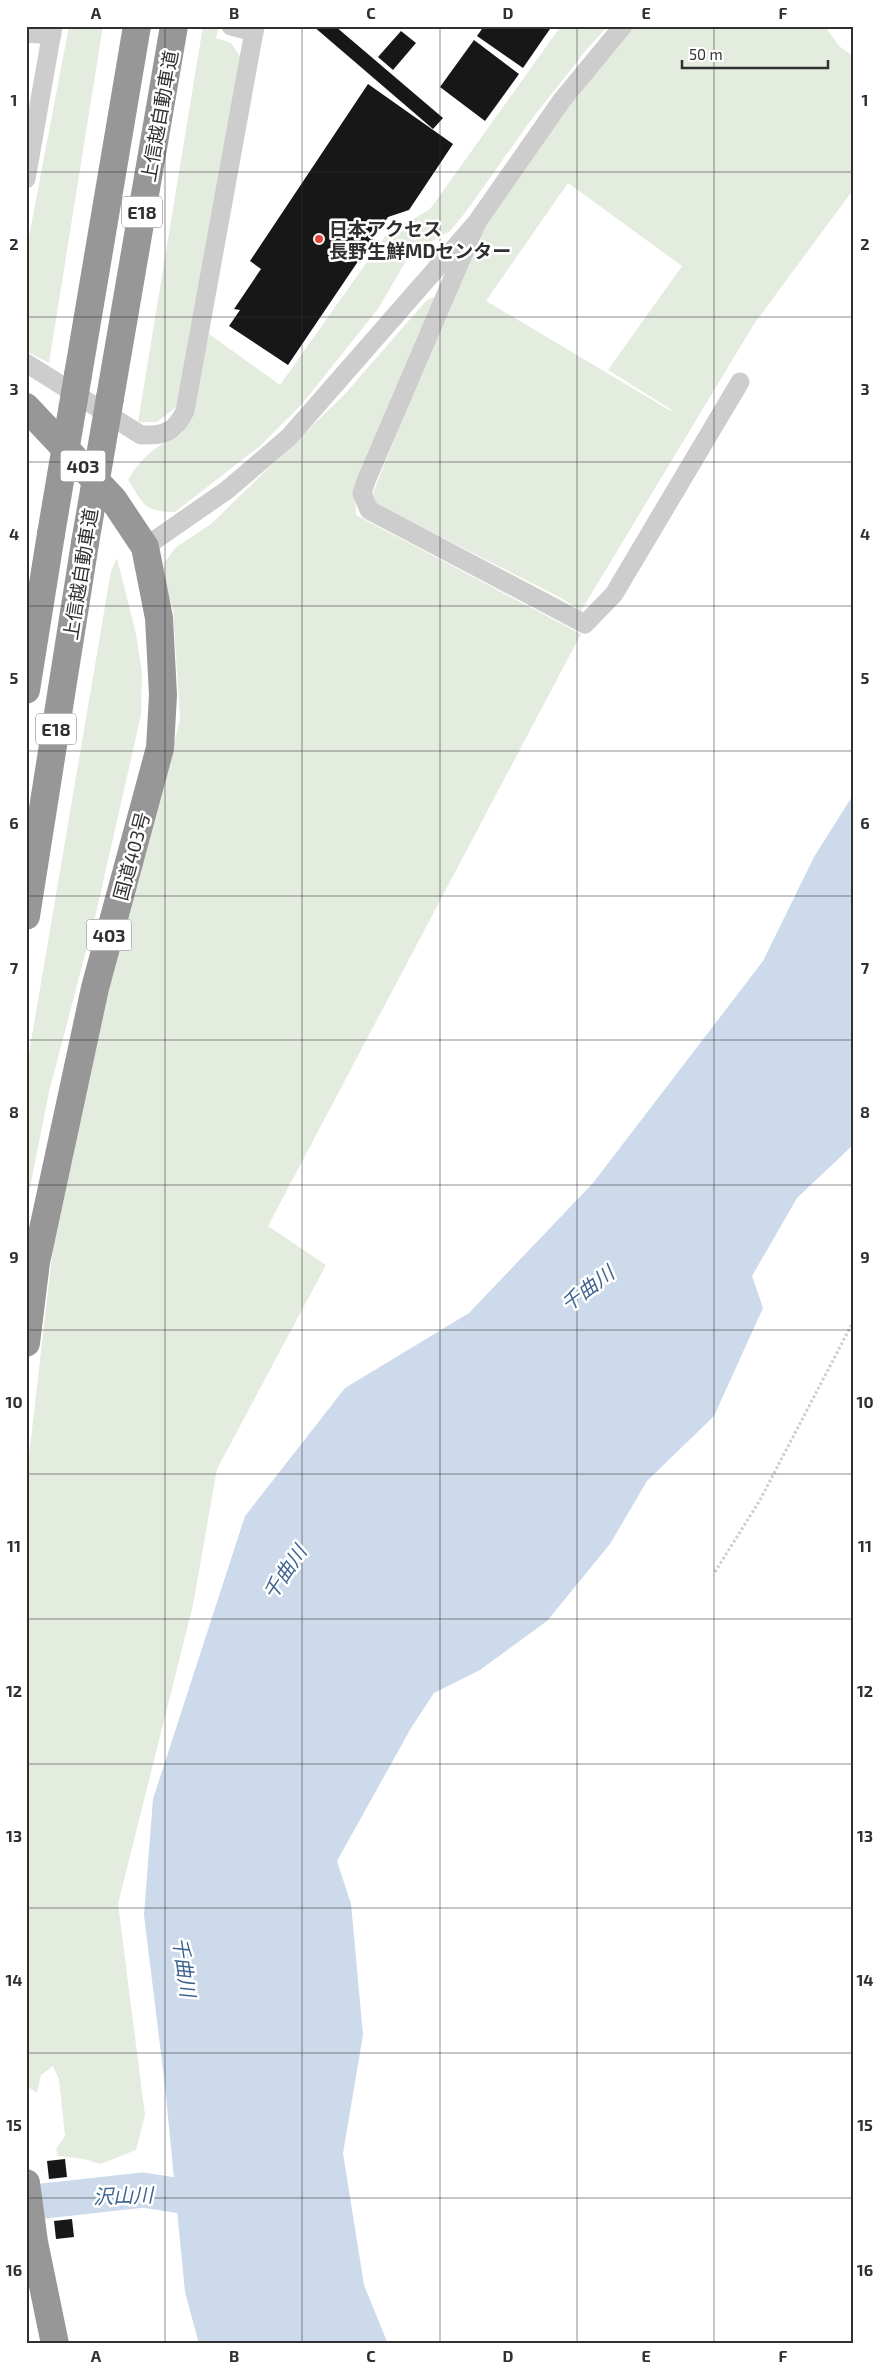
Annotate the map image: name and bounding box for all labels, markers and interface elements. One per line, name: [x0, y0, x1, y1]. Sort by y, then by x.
text: A: [91, 3, 102, 22]
text: B: [229, 3, 239, 22]
text: C: [366, 3, 376, 22]
text: D: [503, 3, 514, 22]
text: E: [641, 3, 651, 22]
text: F: [779, 3, 788, 22]
scale bar: [682, 38, 828, 70]
text: 50 m: [689, 45, 723, 63]
street label: 上信越自動車道: [136, 49, 182, 183]
text: 1: [11, 90, 17, 109]
text: 1: [862, 90, 868, 109]
road number: E18: [122, 196, 162, 228]
place label: 日本アクセス 長野生鮮MDセンター: [329, 217, 511, 262]
marker: 日本アクセス 長野生鮮MDセンター: [313, 233, 325, 245]
text: 2: [9, 234, 19, 253]
text: 2: [860, 234, 870, 253]
text: 3: [9, 379, 19, 398]
text: 3: [860, 379, 870, 398]
road number: 403: [61, 451, 106, 482]
street label: 上信越自動車道: [58, 507, 102, 641]
text: 4: [9, 524, 19, 543]
text: 4: [860, 524, 870, 543]
text: 5: [10, 668, 19, 687]
text: 5: [861, 668, 870, 687]
road number: E18: [36, 714, 76, 744]
street label: 国道403号: [108, 809, 154, 903]
text: 6: [9, 813, 19, 832]
text: 6: [860, 813, 870, 832]
road number: 403: [86, 920, 132, 950]
text: 7: [10, 958, 19, 977]
text: 7: [861, 958, 870, 977]
text: 8: [9, 1102, 19, 1121]
text: 8: [860, 1102, 870, 1121]
text: 9: [9, 1247, 19, 1266]
text: 9: [860, 1247, 870, 1266]
water label: 千曲川: [556, 1259, 620, 1316]
text: 10: [5, 1392, 23, 1411]
text: 10: [856, 1392, 874, 1411]
text: 11: [7, 1536, 21, 1555]
text: 11: [858, 1536, 872, 1555]
water label: 千曲川: [257, 1539, 312, 1604]
text: 12: [6, 1681, 22, 1700]
text: 12: [857, 1681, 873, 1700]
text: 13: [6, 1826, 22, 1845]
text: 13: [857, 1826, 873, 1845]
water label: 千曲川: [169, 1936, 201, 2000]
text: 14: [5, 1970, 23, 1989]
text: 14: [856, 1970, 874, 1989]
text: 15: [6, 2115, 22, 2134]
text: 15: [857, 2115, 873, 2134]
water label: 沢山川: [93, 2182, 155, 2208]
text: 16: [6, 2260, 22, 2279]
text: 16: [857, 2260, 873, 2279]
text: A: [91, 2346, 102, 2365]
text: B: [229, 2346, 239, 2365]
text: C: [366, 2346, 376, 2365]
text: D: [503, 2346, 514, 2365]
text: E: [641, 2346, 651, 2365]
text: F: [779, 2346, 788, 2365]

